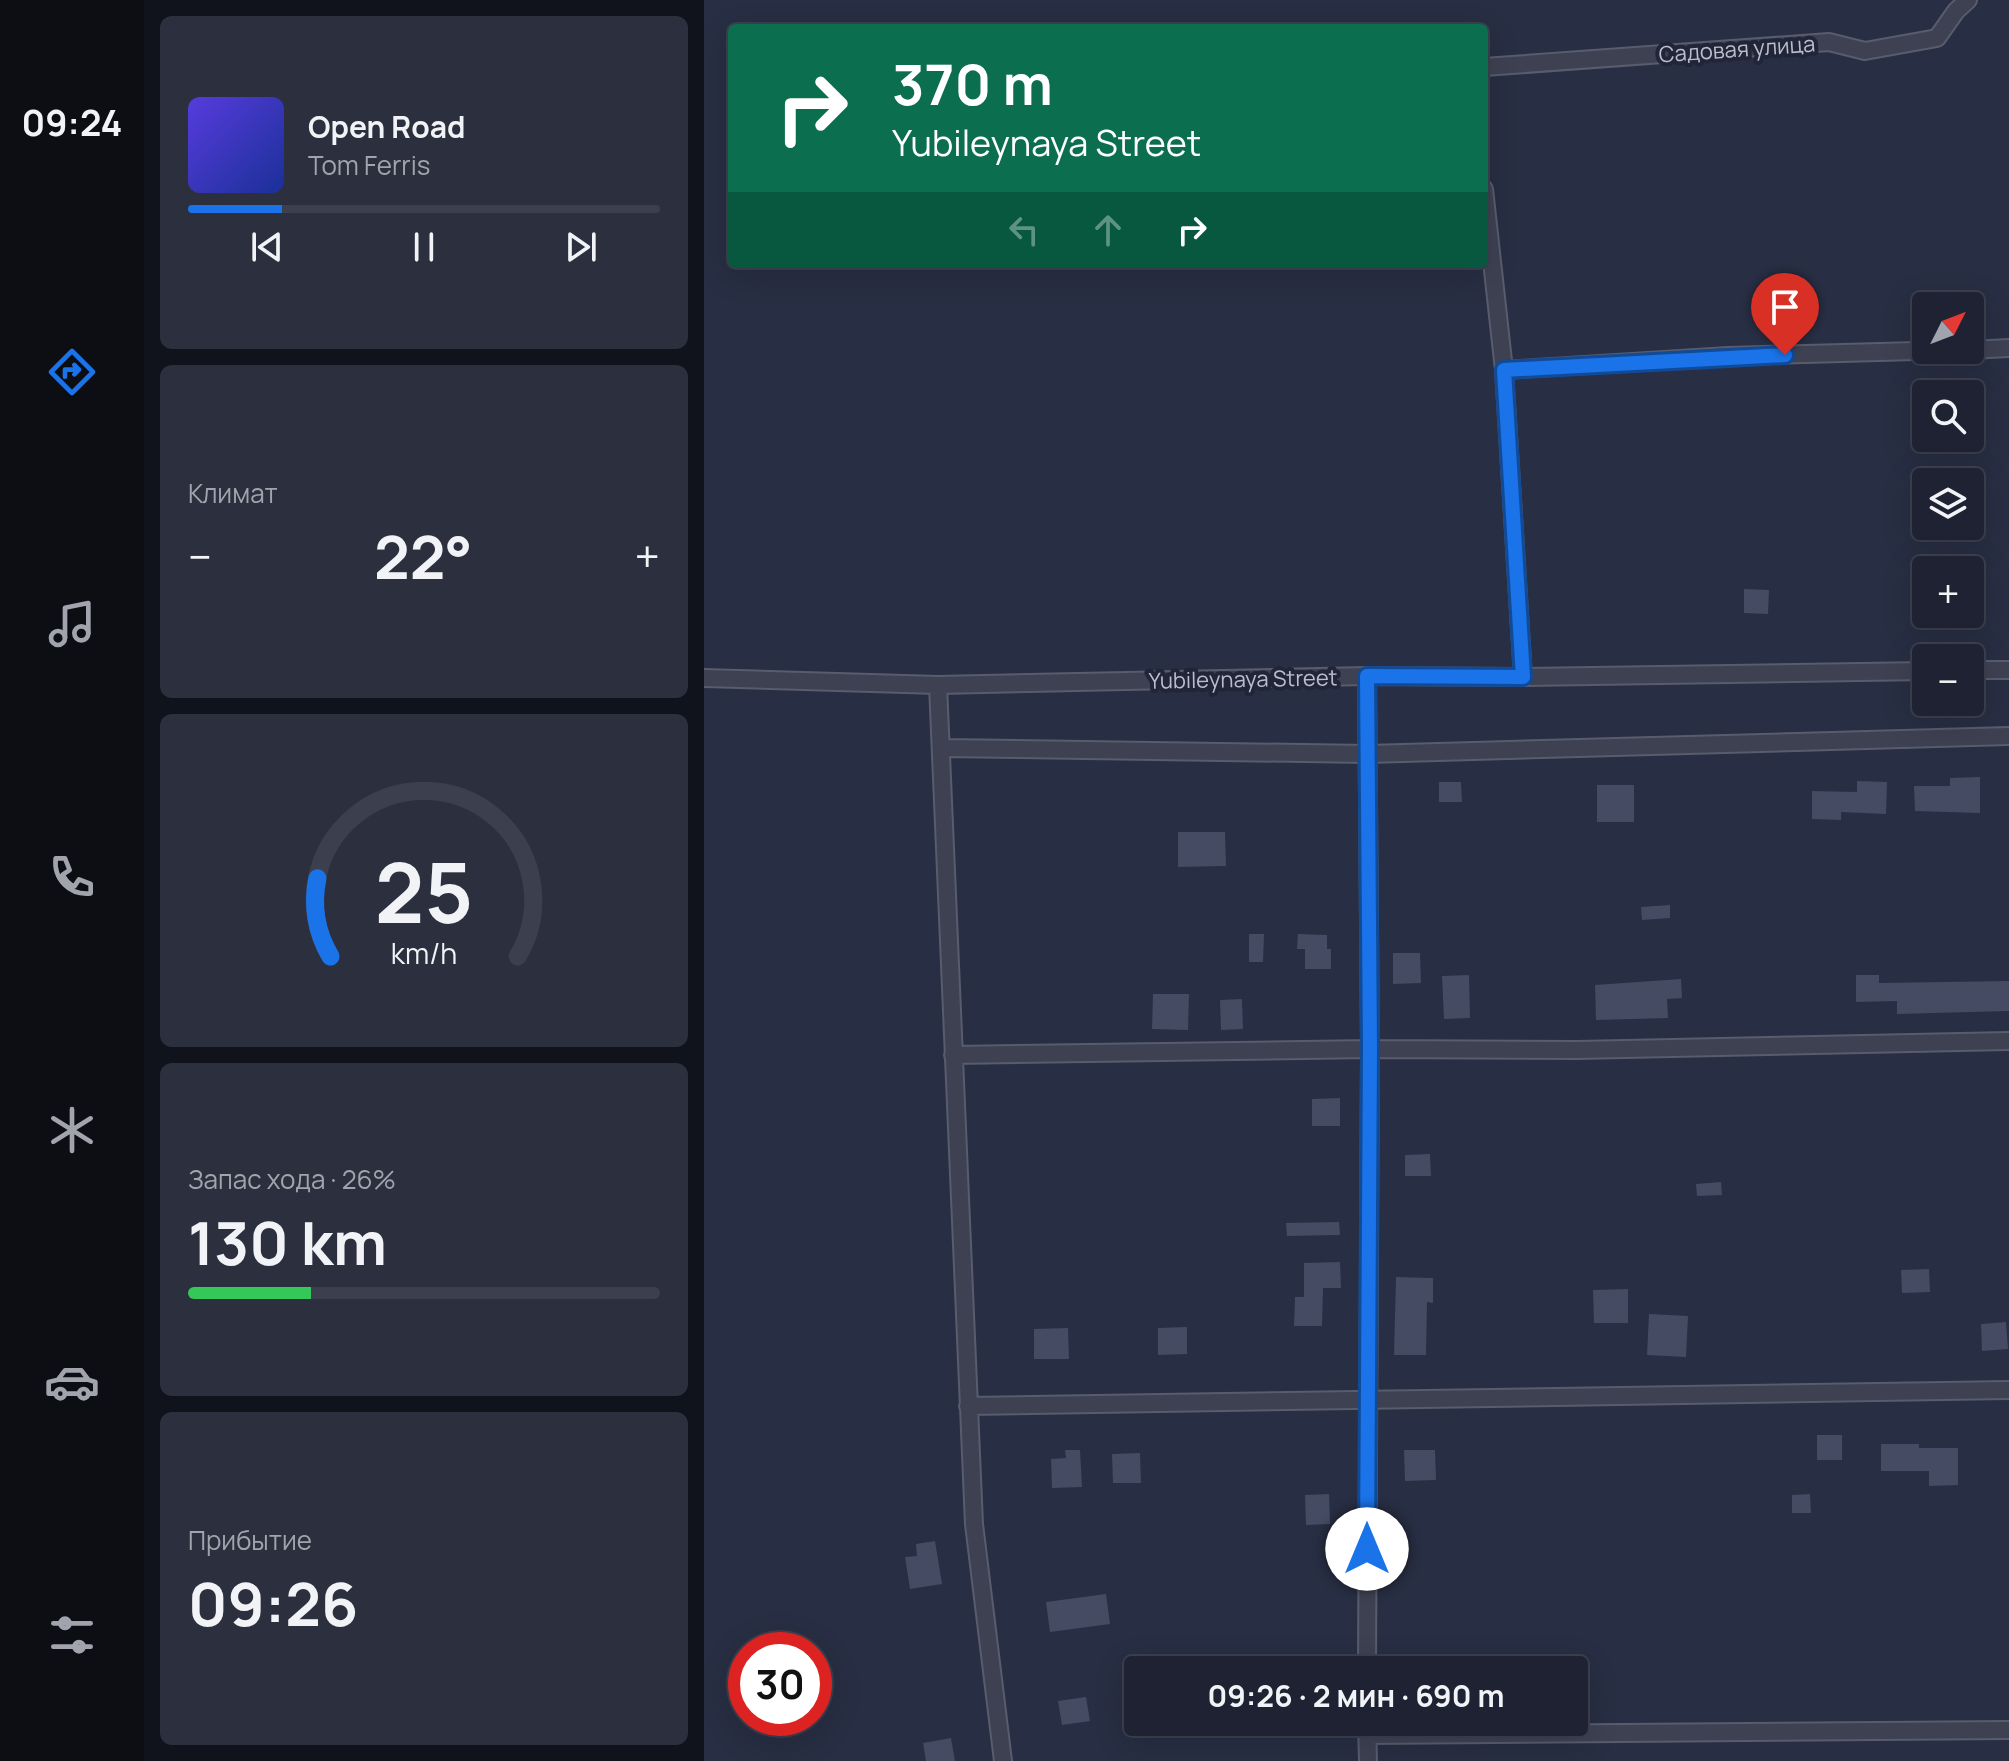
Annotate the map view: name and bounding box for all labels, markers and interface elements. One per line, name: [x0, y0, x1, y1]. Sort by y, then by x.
street label: Садовая улица: [1658, 29, 1816, 69]
text: 370 m: [892, 45, 1053, 122]
icon: right: [760, 56, 864, 160]
text: 09:24: [21, 98, 123, 147]
text: Open Road: [308, 106, 465, 147]
text: Yubileynaya Street: [892, 118, 1201, 167]
text: Tom Ferris: [308, 147, 430, 183]
icon: left: [1002, 208, 1046, 252]
icon: ahead: [1086, 208, 1130, 252]
icon: right: [1170, 208, 1214, 252]
icon: previous: [245, 225, 289, 269]
icon: pause: [402, 225, 446, 269]
icon: next: [559, 225, 603, 269]
pin: [1751, 273, 1819, 355]
icon: arrive: [1763, 285, 1807, 329]
north arrow: [1912, 292, 1984, 364]
map controls: [1912, 292, 1984, 716]
icon: directions: [44, 344, 100, 400]
button: search: [1912, 380, 1984, 452]
button: layers: [1912, 468, 1984, 540]
text: Климат: [188, 475, 278, 511]
text: 22°: [374, 515, 472, 597]
text: −: [188, 526, 212, 586]
text: +: [635, 526, 660, 586]
button: +: [1912, 556, 1984, 628]
icon: music: [44, 596, 100, 652]
button: −: [1912, 644, 1984, 716]
street label: Yubileynaya Street: [1148, 662, 1338, 696]
text: 25: [375, 833, 473, 947]
icon: phone: [44, 849, 100, 905]
text: km/h: [391, 934, 457, 973]
icon: climate: [44, 1102, 100, 1158]
text: Запас хода · 26%: [188, 1161, 396, 1197]
text: 130 km: [188, 1201, 387, 1283]
icon: car: [44, 1354, 100, 1410]
position arrow: [1325, 1507, 1409, 1591]
text: Прибытие: [188, 1522, 312, 1558]
text: 09:26: [188, 1562, 358, 1644]
icon: filters: [44, 1607, 100, 1663]
speed limit sign: 30: [728, 1632, 832, 1736]
text: 09:26 · 2 мин · 690 m: [1208, 1675, 1504, 1716]

